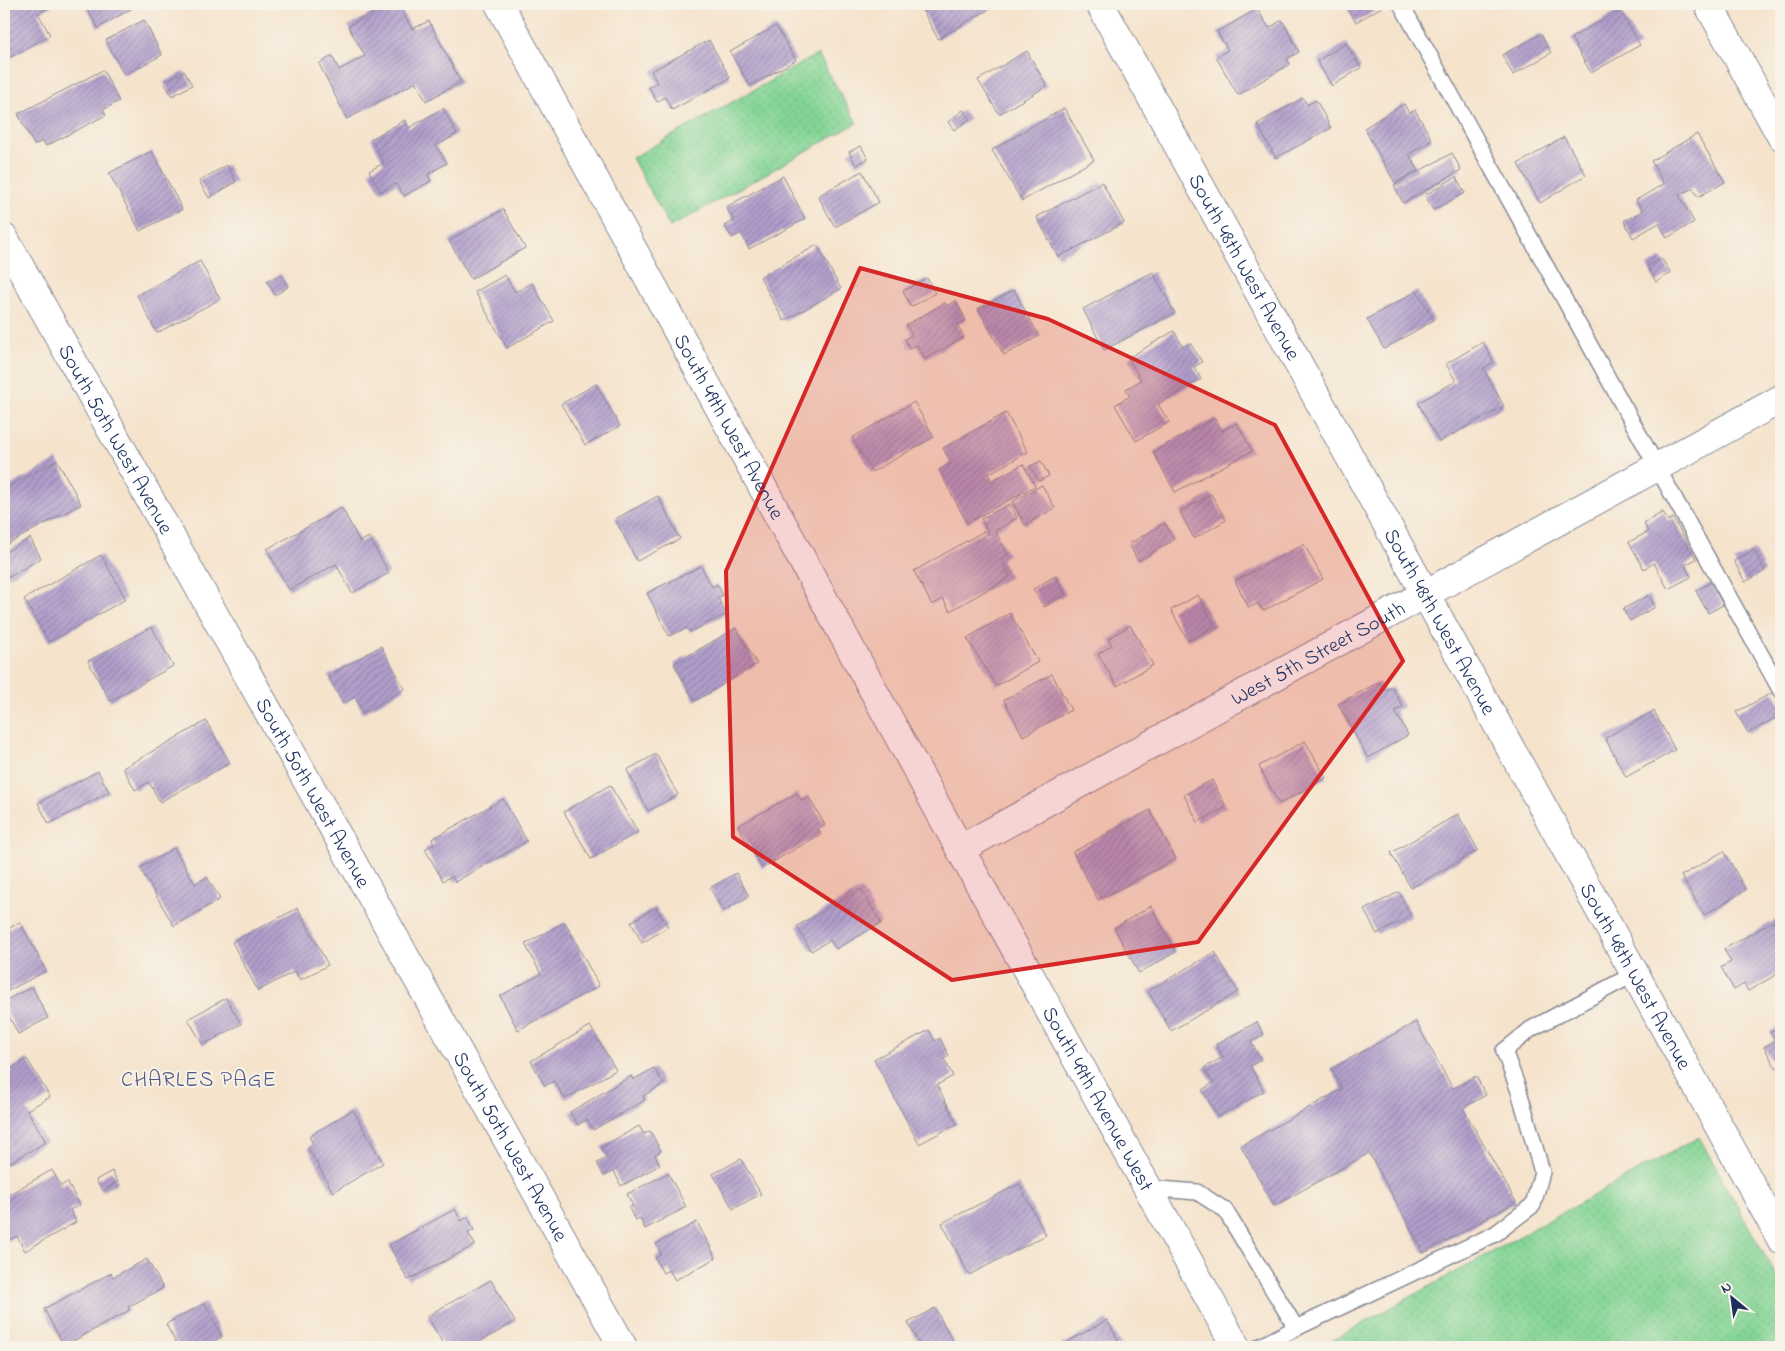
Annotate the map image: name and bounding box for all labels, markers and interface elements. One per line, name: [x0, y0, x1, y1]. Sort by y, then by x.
street label: South 48th West Avenue: [1180, 169, 1307, 367]
street label: South 49th West Avenue: [665, 329, 791, 526]
street label: South 50th West Avenue: [49, 339, 180, 541]
street label: South 48th West Avenue: [1375, 524, 1503, 722]
street label: West 5th Street South: [1226, 595, 1411, 715]
street label: South 50th West Avenue: [247, 693, 377, 895]
street label: South 48th West Avenue: [1571, 878, 1698, 1076]
street label: South 49th Avenue West: [1033, 1002, 1160, 1198]
street label: South 50th West Avenue: [444, 1047, 575, 1248]
district label: CHARLES PAGE: [121, 1065, 277, 1097]
north arrow: [1708, 1274, 1758, 1324]
text: N: [1717, 1276, 1736, 1299]

